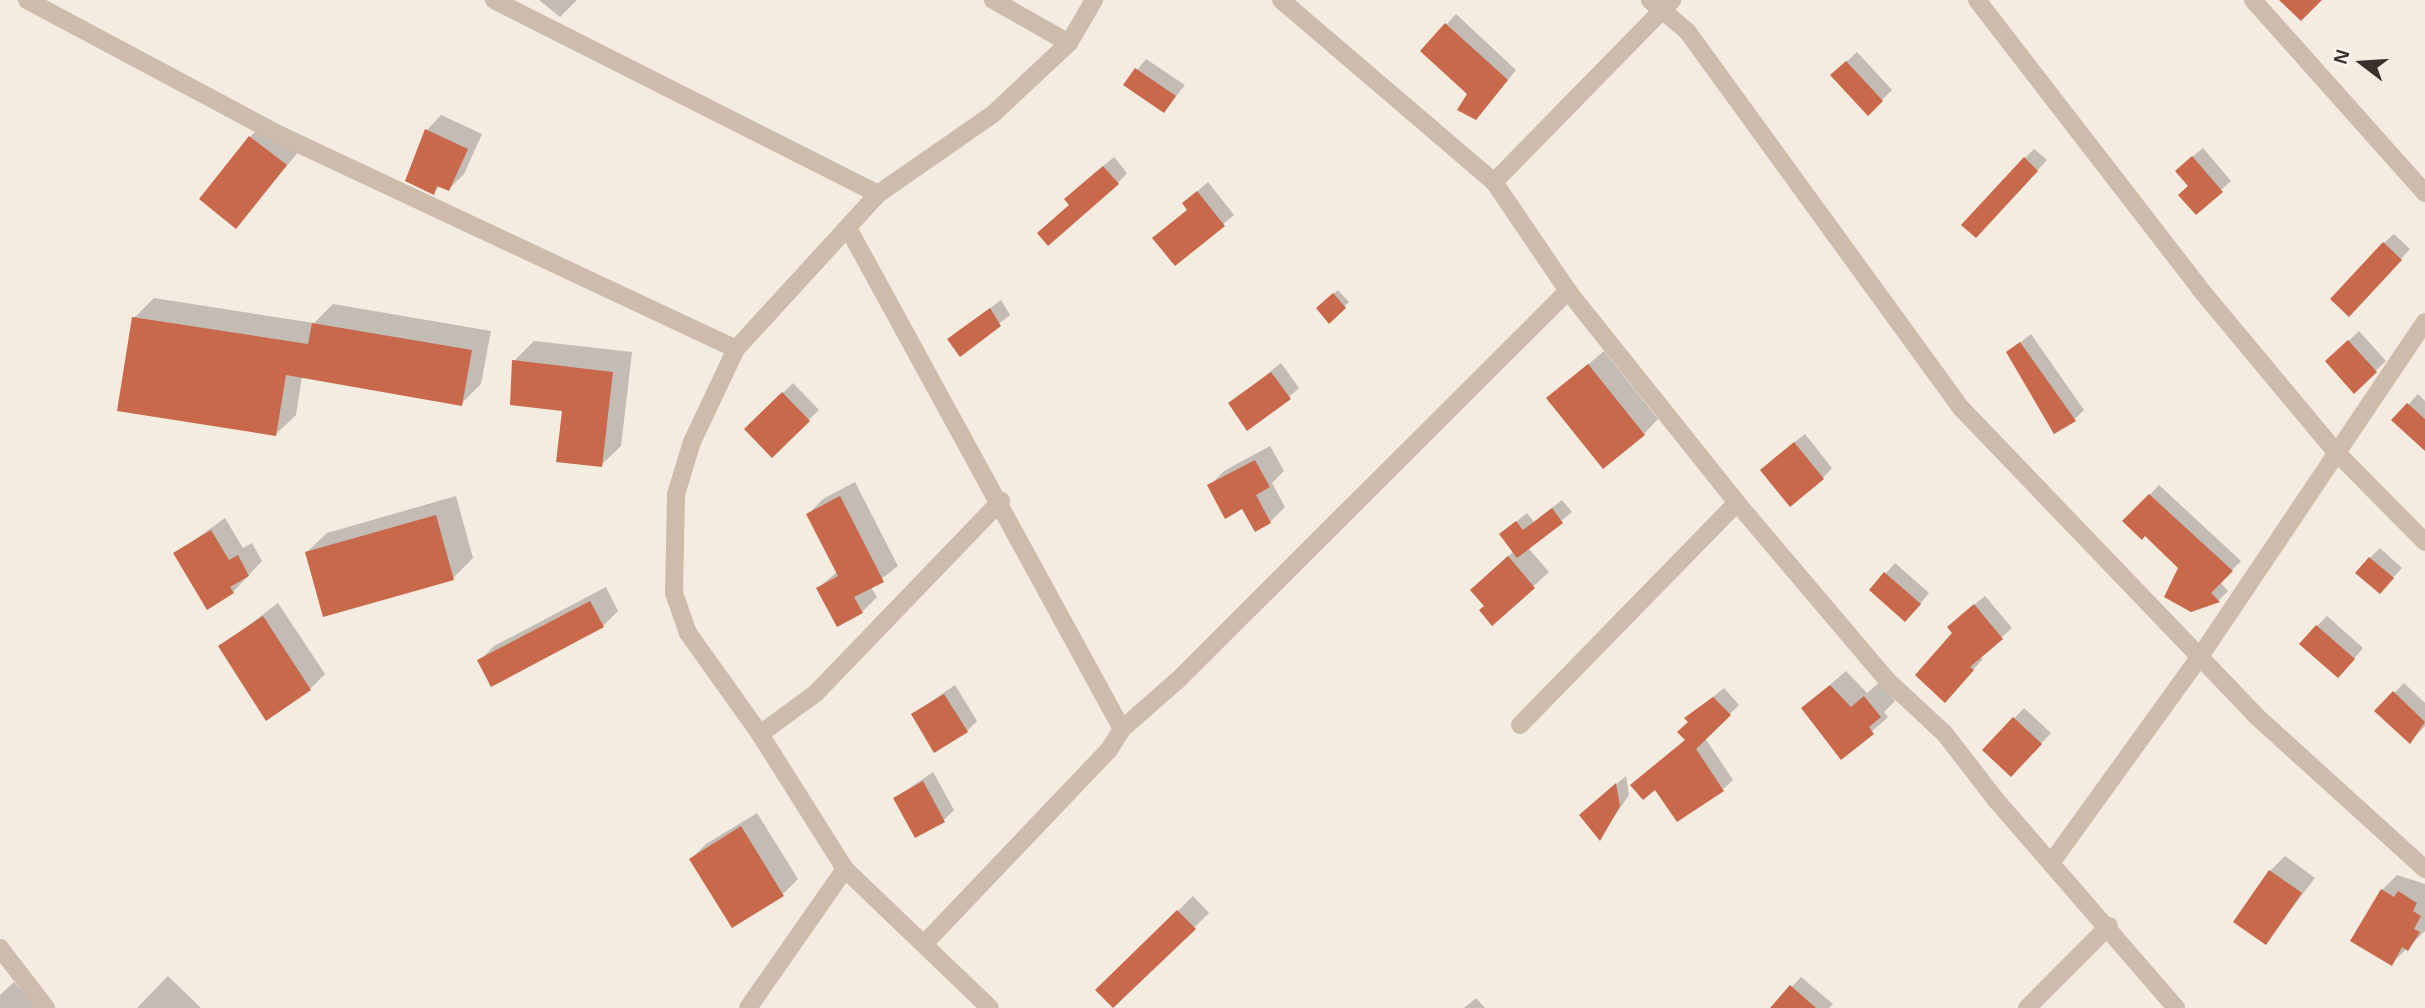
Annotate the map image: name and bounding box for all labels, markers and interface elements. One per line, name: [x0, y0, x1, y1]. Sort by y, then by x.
north arrow: [2327, 28, 2397, 98]
text: N: [2329, 47, 2353, 66]

